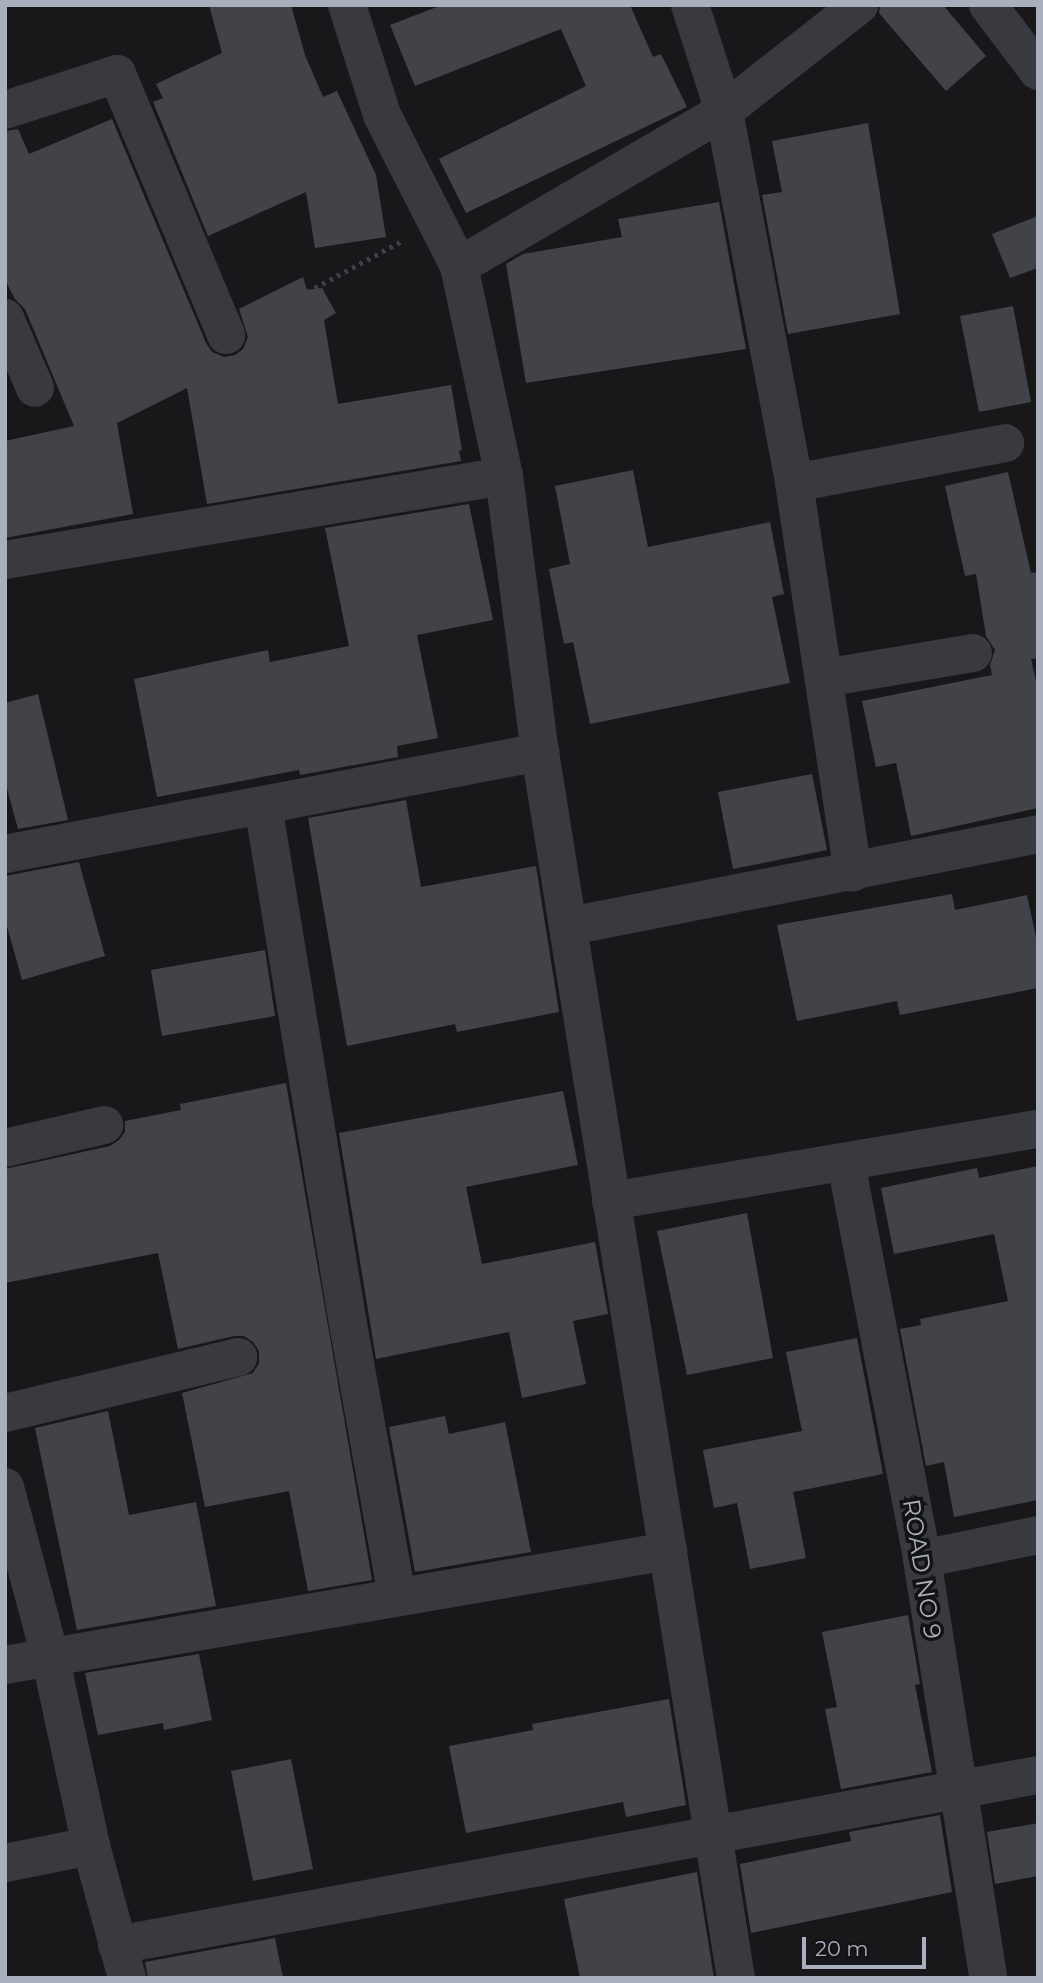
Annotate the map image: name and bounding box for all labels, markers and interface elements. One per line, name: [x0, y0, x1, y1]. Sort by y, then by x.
street label: ROAD NO 9: [897, 1497, 947, 1641]
scale bar: [805, 1924, 929, 1968]
text: 20 m: [815, 1936, 869, 1961]

